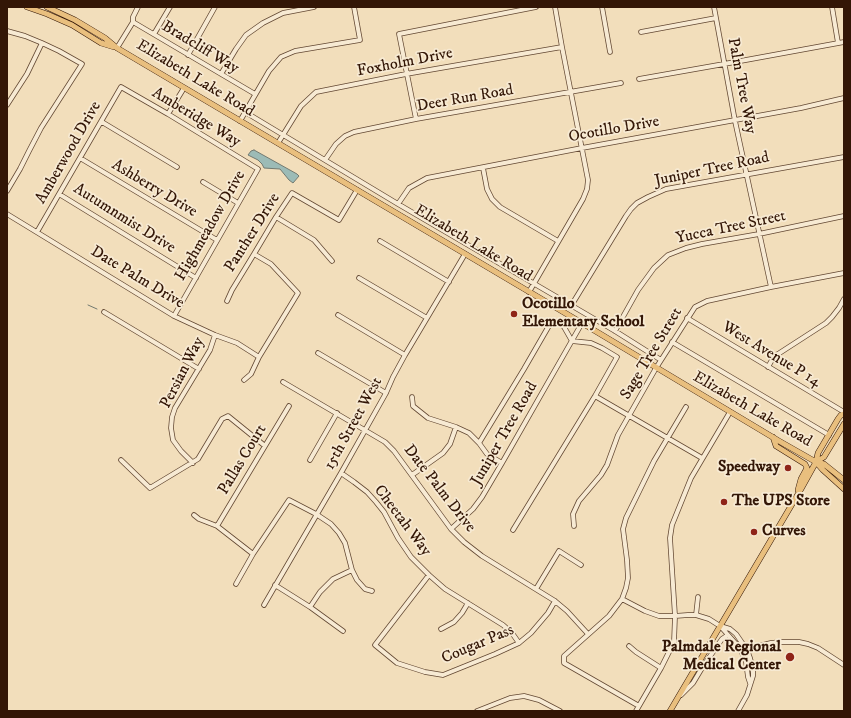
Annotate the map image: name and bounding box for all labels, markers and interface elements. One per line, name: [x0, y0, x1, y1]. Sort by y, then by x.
street label: Bradcliff Way: [158, 17, 242, 79]
street label: Elizabeth Lake Road: [132, 36, 258, 122]
street label: Palm Tree Way: [722, 36, 760, 136]
street label: Foxholm Drive: [356, 44, 454, 82]
street label: Deer Run Road: [415, 81, 515, 117]
street label: Amberidge Way: [148, 84, 244, 152]
street label: Amberwood Drive: [32, 98, 106, 208]
street label: Ocotillo Drive: [567, 113, 661, 147]
street label: Juniper Tree Road: [653, 148, 771, 192]
street label: Ashberry Drive: [108, 156, 200, 222]
street label: Highmeadow Drive: [172, 167, 250, 285]
street label: Autumnmist Drive: [69, 180, 179, 258]
street label: Panther Drive: [221, 190, 285, 276]
street label: Elizabeth Lake Road: [410, 201, 536, 287]
street label: Yucca Tree Street: [674, 207, 788, 249]
street label: Date Palm Drive: [87, 243, 187, 313]
place label: Ocotillo Elementary School: [522, 295, 644, 333]
street label: Sage Tree Street: [617, 304, 687, 404]
marker: Ocotillo Elementary School: [509, 309, 519, 319]
street label: West Avenue P 14: [718, 318, 824, 392]
street label: Persian Way: [157, 334, 209, 412]
street label: Elizabeth Lake Road: [689, 368, 815, 452]
street label: 15th Street West: [321, 374, 387, 474]
street label: Juniper Tree Road: [468, 379, 542, 489]
street label: Pallas Court: [215, 421, 271, 499]
street label: Date Palm Drive: [399, 441, 479, 537]
place label: Speedway: [718, 458, 780, 478]
marker: Speedway: [783, 463, 793, 473]
street label: Cheetah Way: [369, 482, 435, 560]
place label: The UPS Store: [732, 492, 830, 512]
marker: The UPS Store: [719, 497, 729, 507]
place label: Curves: [762, 522, 806, 542]
marker: Curves: [749, 527, 759, 537]
street label: Cougar Pass: [439, 621, 517, 669]
place label: Palmdale Regional Medical Center: [662, 638, 781, 676]
marker: Palmdale Regional Medical Center: [784, 651, 796, 663]

